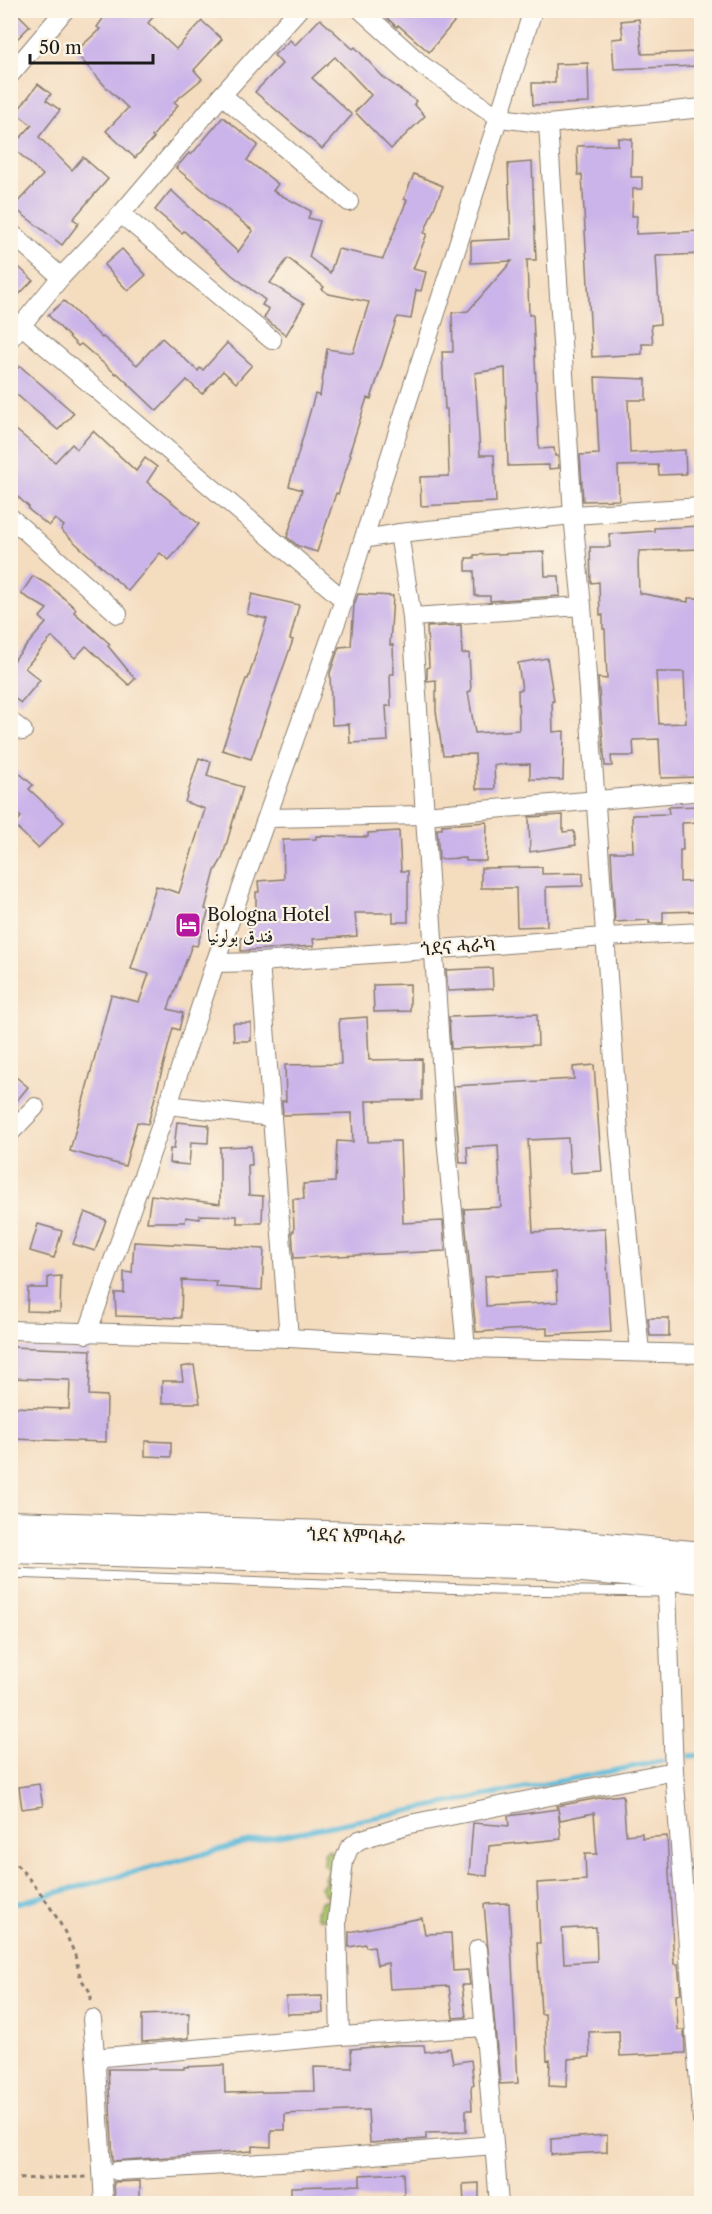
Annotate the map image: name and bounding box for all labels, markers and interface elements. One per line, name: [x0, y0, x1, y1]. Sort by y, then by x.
scale bar: [30, 27, 153, 65]
text: 50 m: [39, 37, 82, 59]
place label: Bologna Hotel فندق بولونيا: [207, 904, 330, 947]
hotel icon: Bologna Hotel فندق بولونيا: [173, 910, 203, 940]
street label: ጎደና ሓራካ: [420, 933, 496, 961]
street label: ጎደና እምባሓራ: [306, 1523, 406, 1549]

